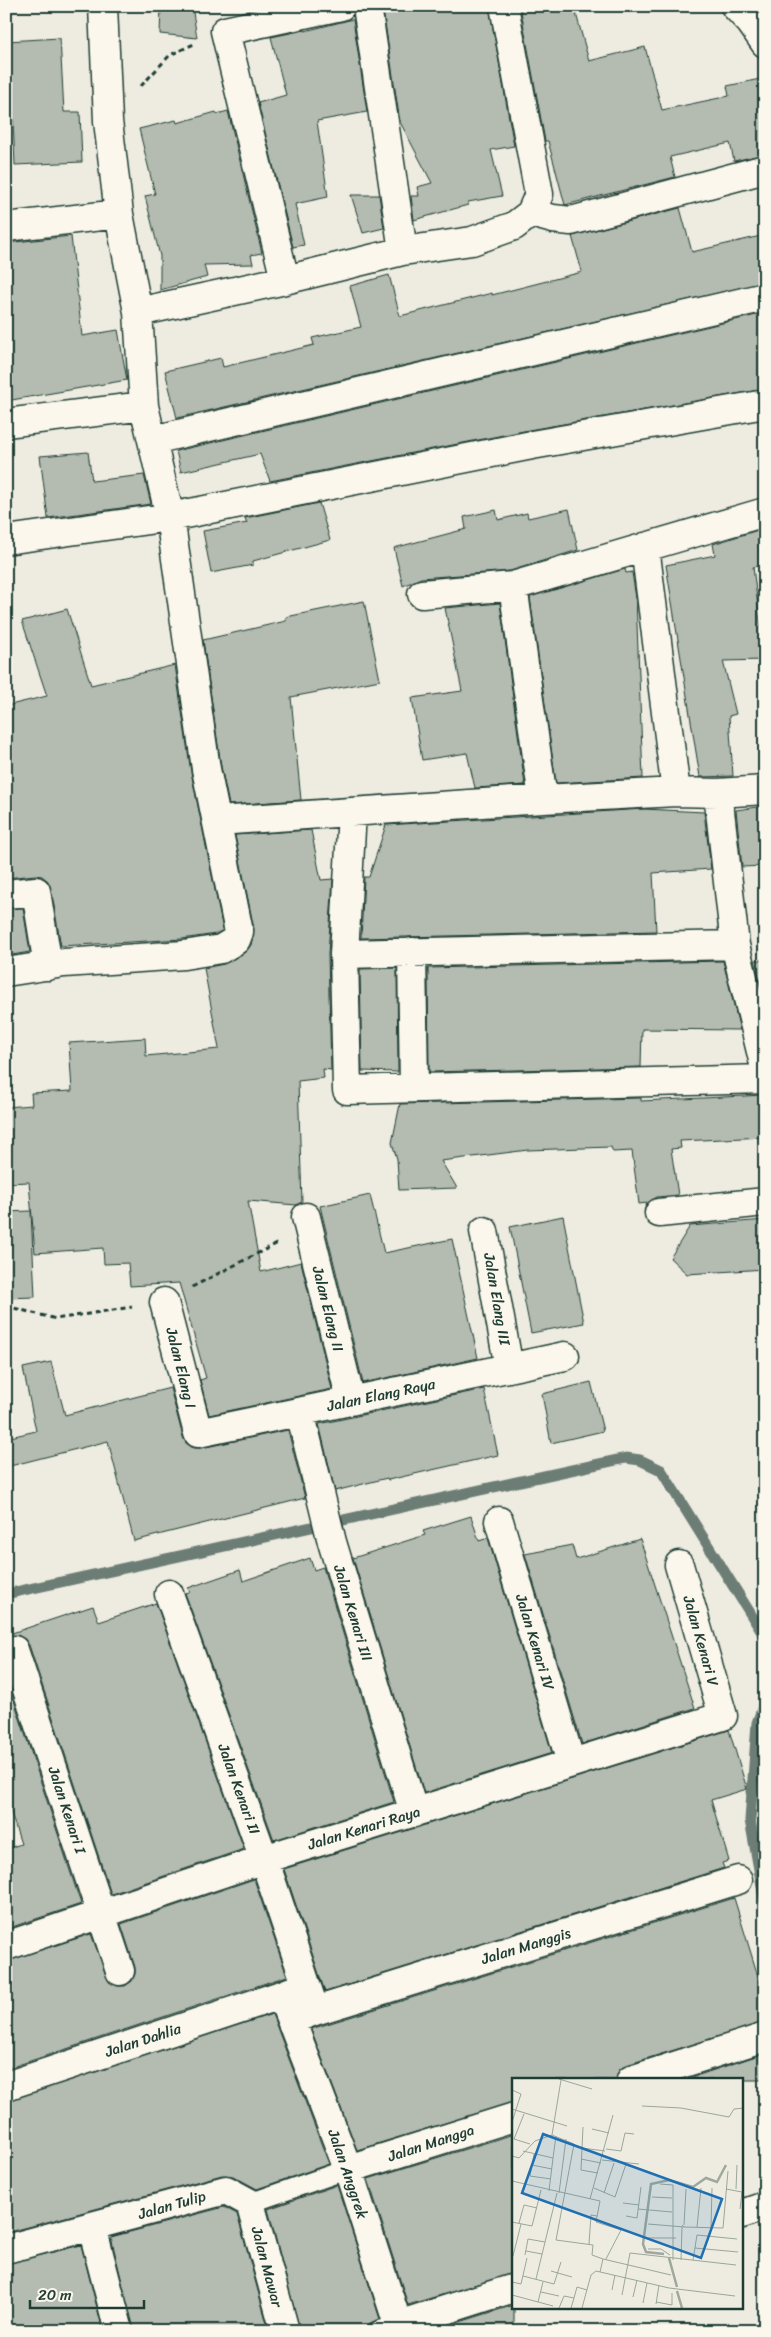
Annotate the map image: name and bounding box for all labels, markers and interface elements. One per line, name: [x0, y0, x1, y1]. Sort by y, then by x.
street label: Jalan Elang III: [476, 1250, 518, 1348]
street label: Jalan Elang II: [305, 1263, 351, 1355]
street label: Jalan Elang I: [158, 1324, 204, 1412]
street label: Jalan Elang Raya: [324, 1371, 438, 1419]
street label: Jalan Kenari III: [326, 1561, 380, 1665]
street label: Jalan Kenari IV: [508, 1590, 562, 1693]
street label: Jalan Kenari V: [675, 1592, 726, 1690]
street label: Jalan Kenari II: [210, 1739, 268, 1838]
street label: Jalan Kenari I: [40, 1762, 94, 1858]
street label: Jalan Kenari Raya: [304, 1798, 424, 1858]
street label: Jalan Manggis: [477, 1920, 575, 1972]
street label: Jalan Dahlia: [101, 2015, 185, 2065]
inset map: [512, 2078, 744, 2310]
street label: Jalan Mangga: [383, 2117, 478, 2170]
street label: Jalan Anggrek: [320, 2125, 376, 2223]
street label: Jalan Tulip: [134, 2183, 209, 2227]
street label: Jalan Mawar: [243, 2223, 290, 2311]
scale bar: [30, 2277, 144, 2309]
text: 20 m: [38, 2282, 72, 2308]

